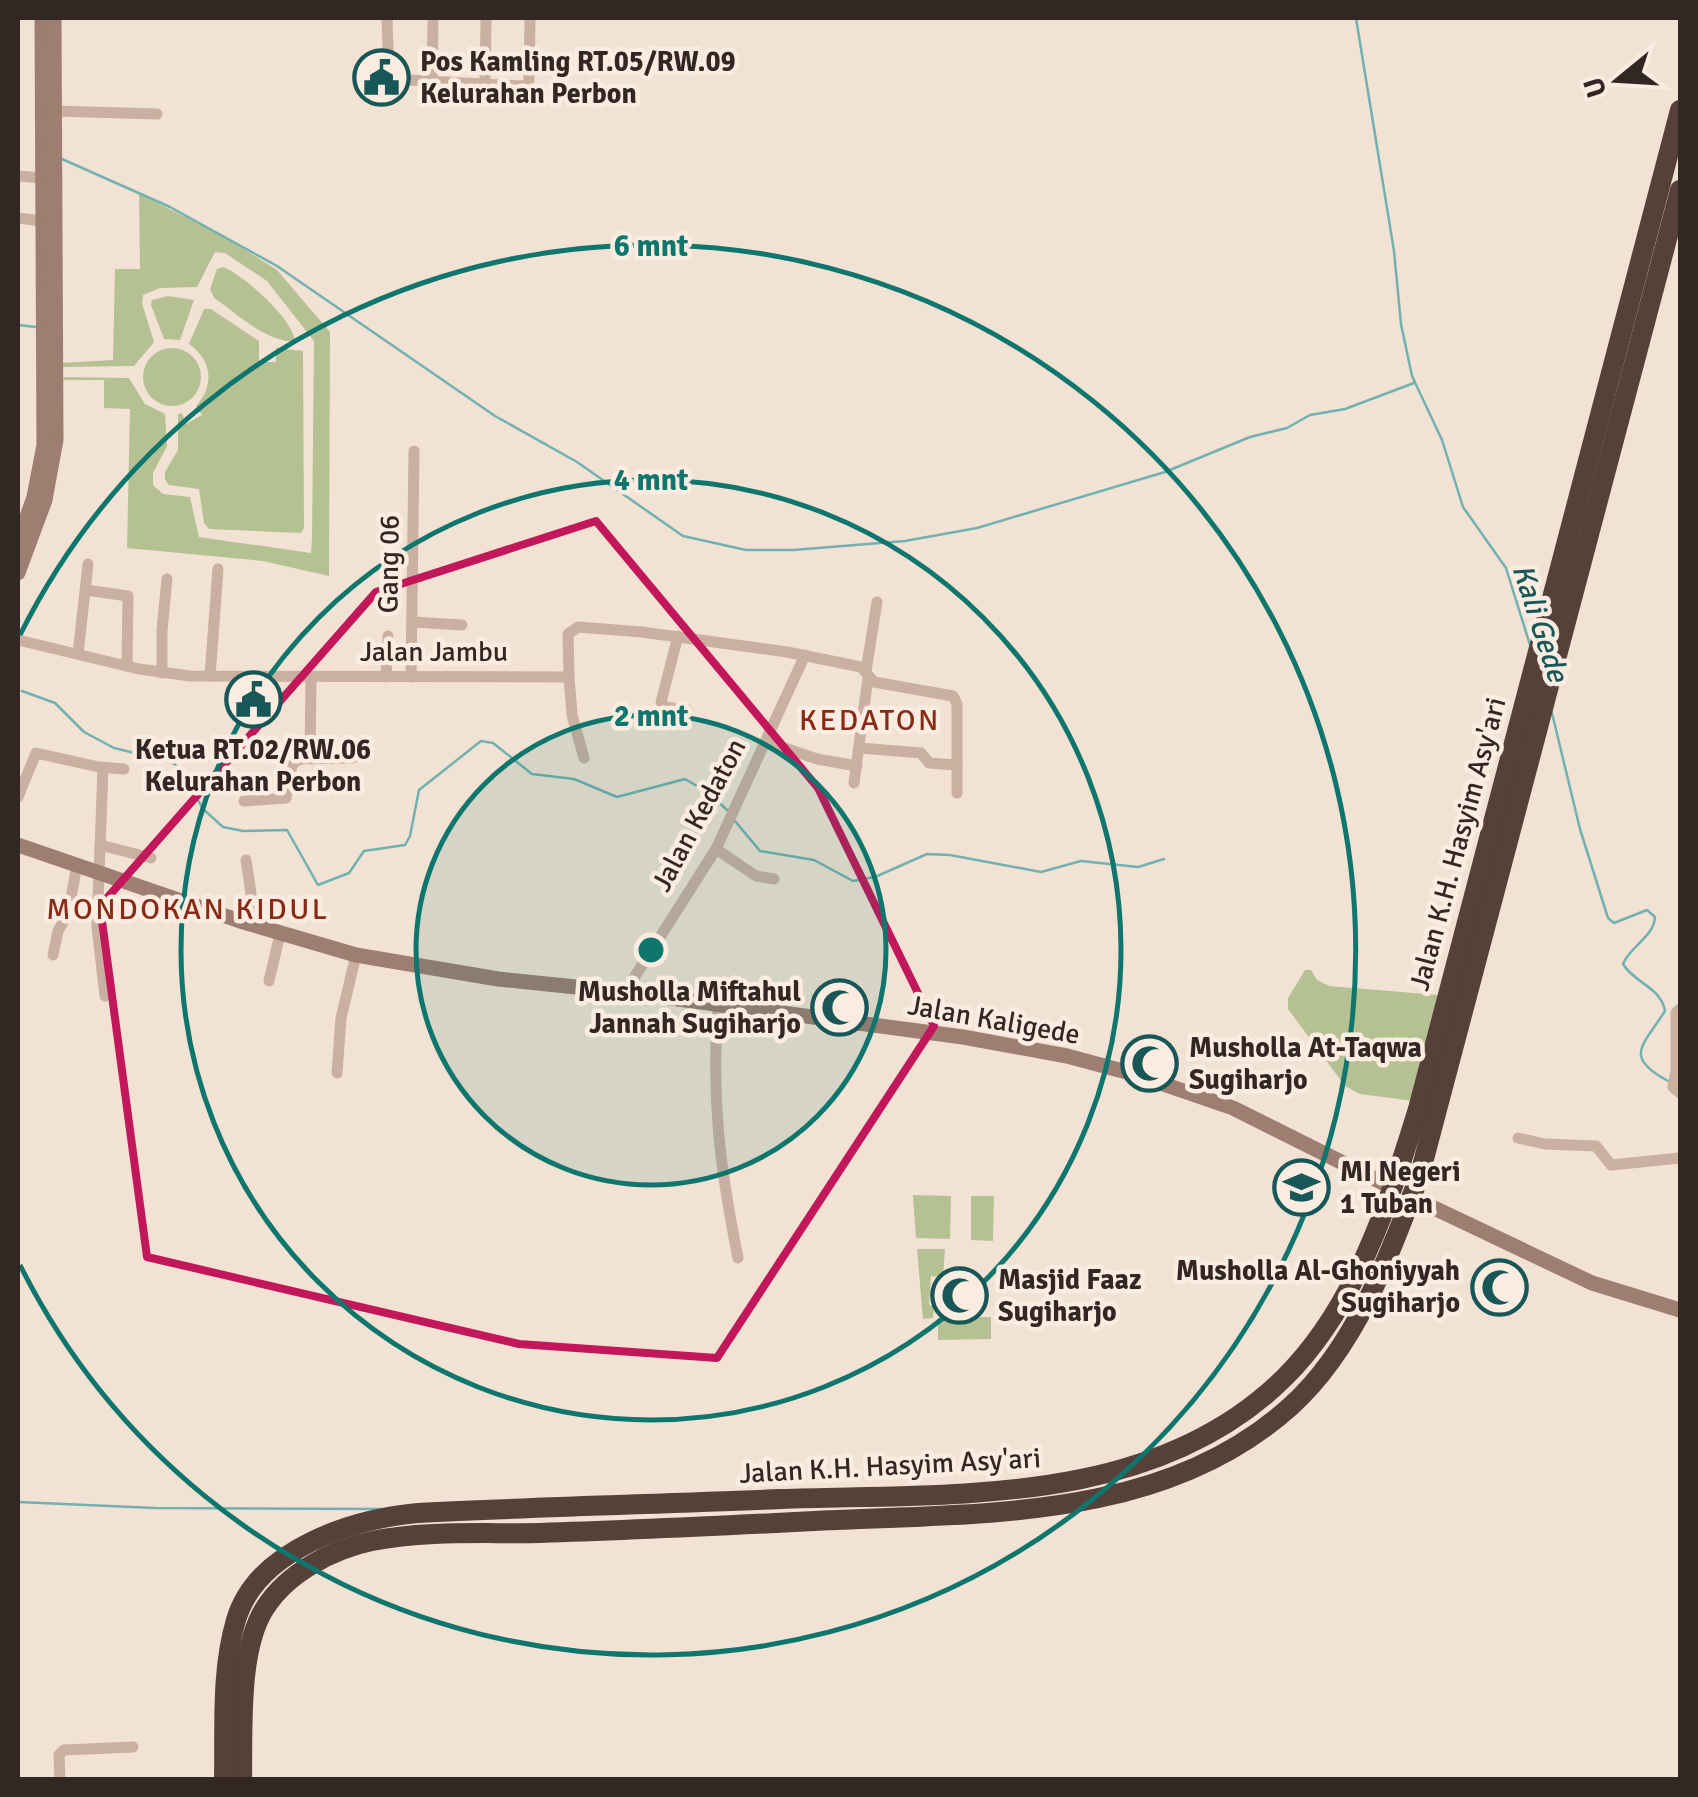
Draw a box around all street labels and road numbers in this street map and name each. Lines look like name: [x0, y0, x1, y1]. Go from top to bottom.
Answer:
street label: Gang 06: [371, 514, 407, 614]
street label: Jalan Jambu: [360, 635, 508, 669]
street label: Jalan K.H. Hasyim Asy'ari: [1403, 694, 1513, 994]
street label: Jalan Kedaton: [644, 733, 754, 897]
street label: Jalan Kaligede: [905, 988, 1083, 1052]
street label: Jalan K.H. Hasyim Asy'ari: [738, 1441, 1042, 1491]

